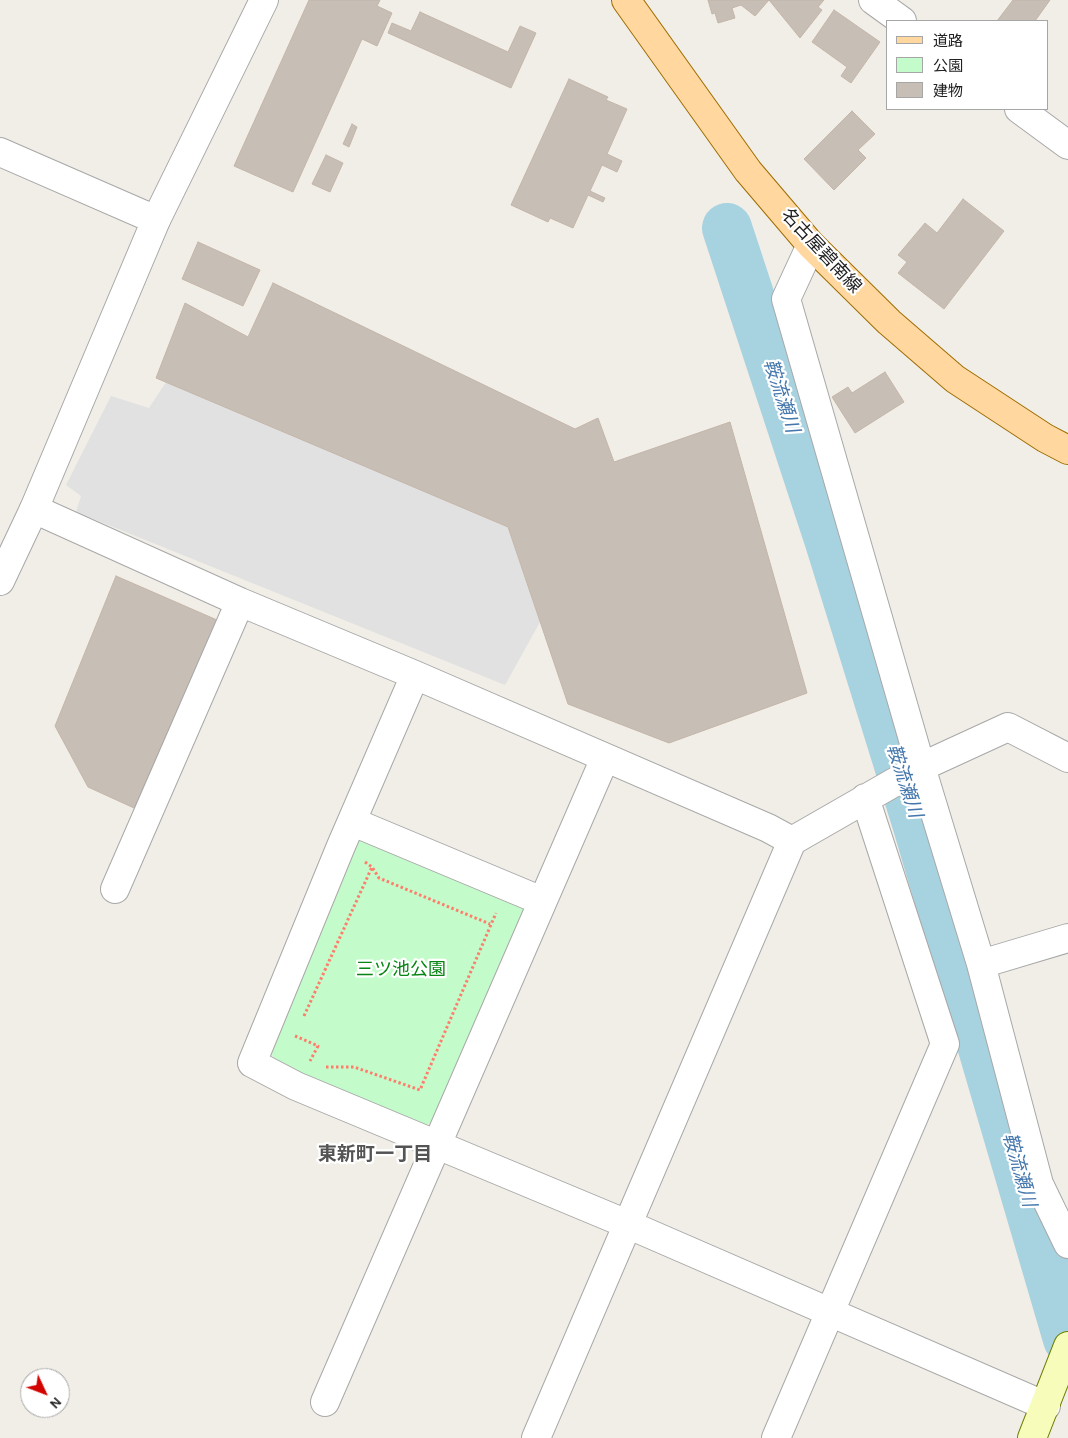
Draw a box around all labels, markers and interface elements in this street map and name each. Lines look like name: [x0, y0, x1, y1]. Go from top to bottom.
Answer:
legend: [886, 20, 1048, 110]
text: 道路: [933, 32, 963, 50]
text: 公園: [933, 57, 963, 75]
text: 建物: [933, 82, 963, 100]
street label: 名古屋碧南線: [776, 204, 866, 298]
water label: 鞍流瀬川: [758, 356, 804, 436]
water label: 鞍流瀬川: [881, 741, 927, 821]
park label: 三ツ池公園: [356, 959, 446, 981]
water label: 鞍流瀬川: [998, 1130, 1040, 1210]
district label: 東新町一丁目: [318, 1144, 432, 1166]
north arrow: [20, 1368, 70, 1418]
text: N: [46, 1393, 65, 1412]

